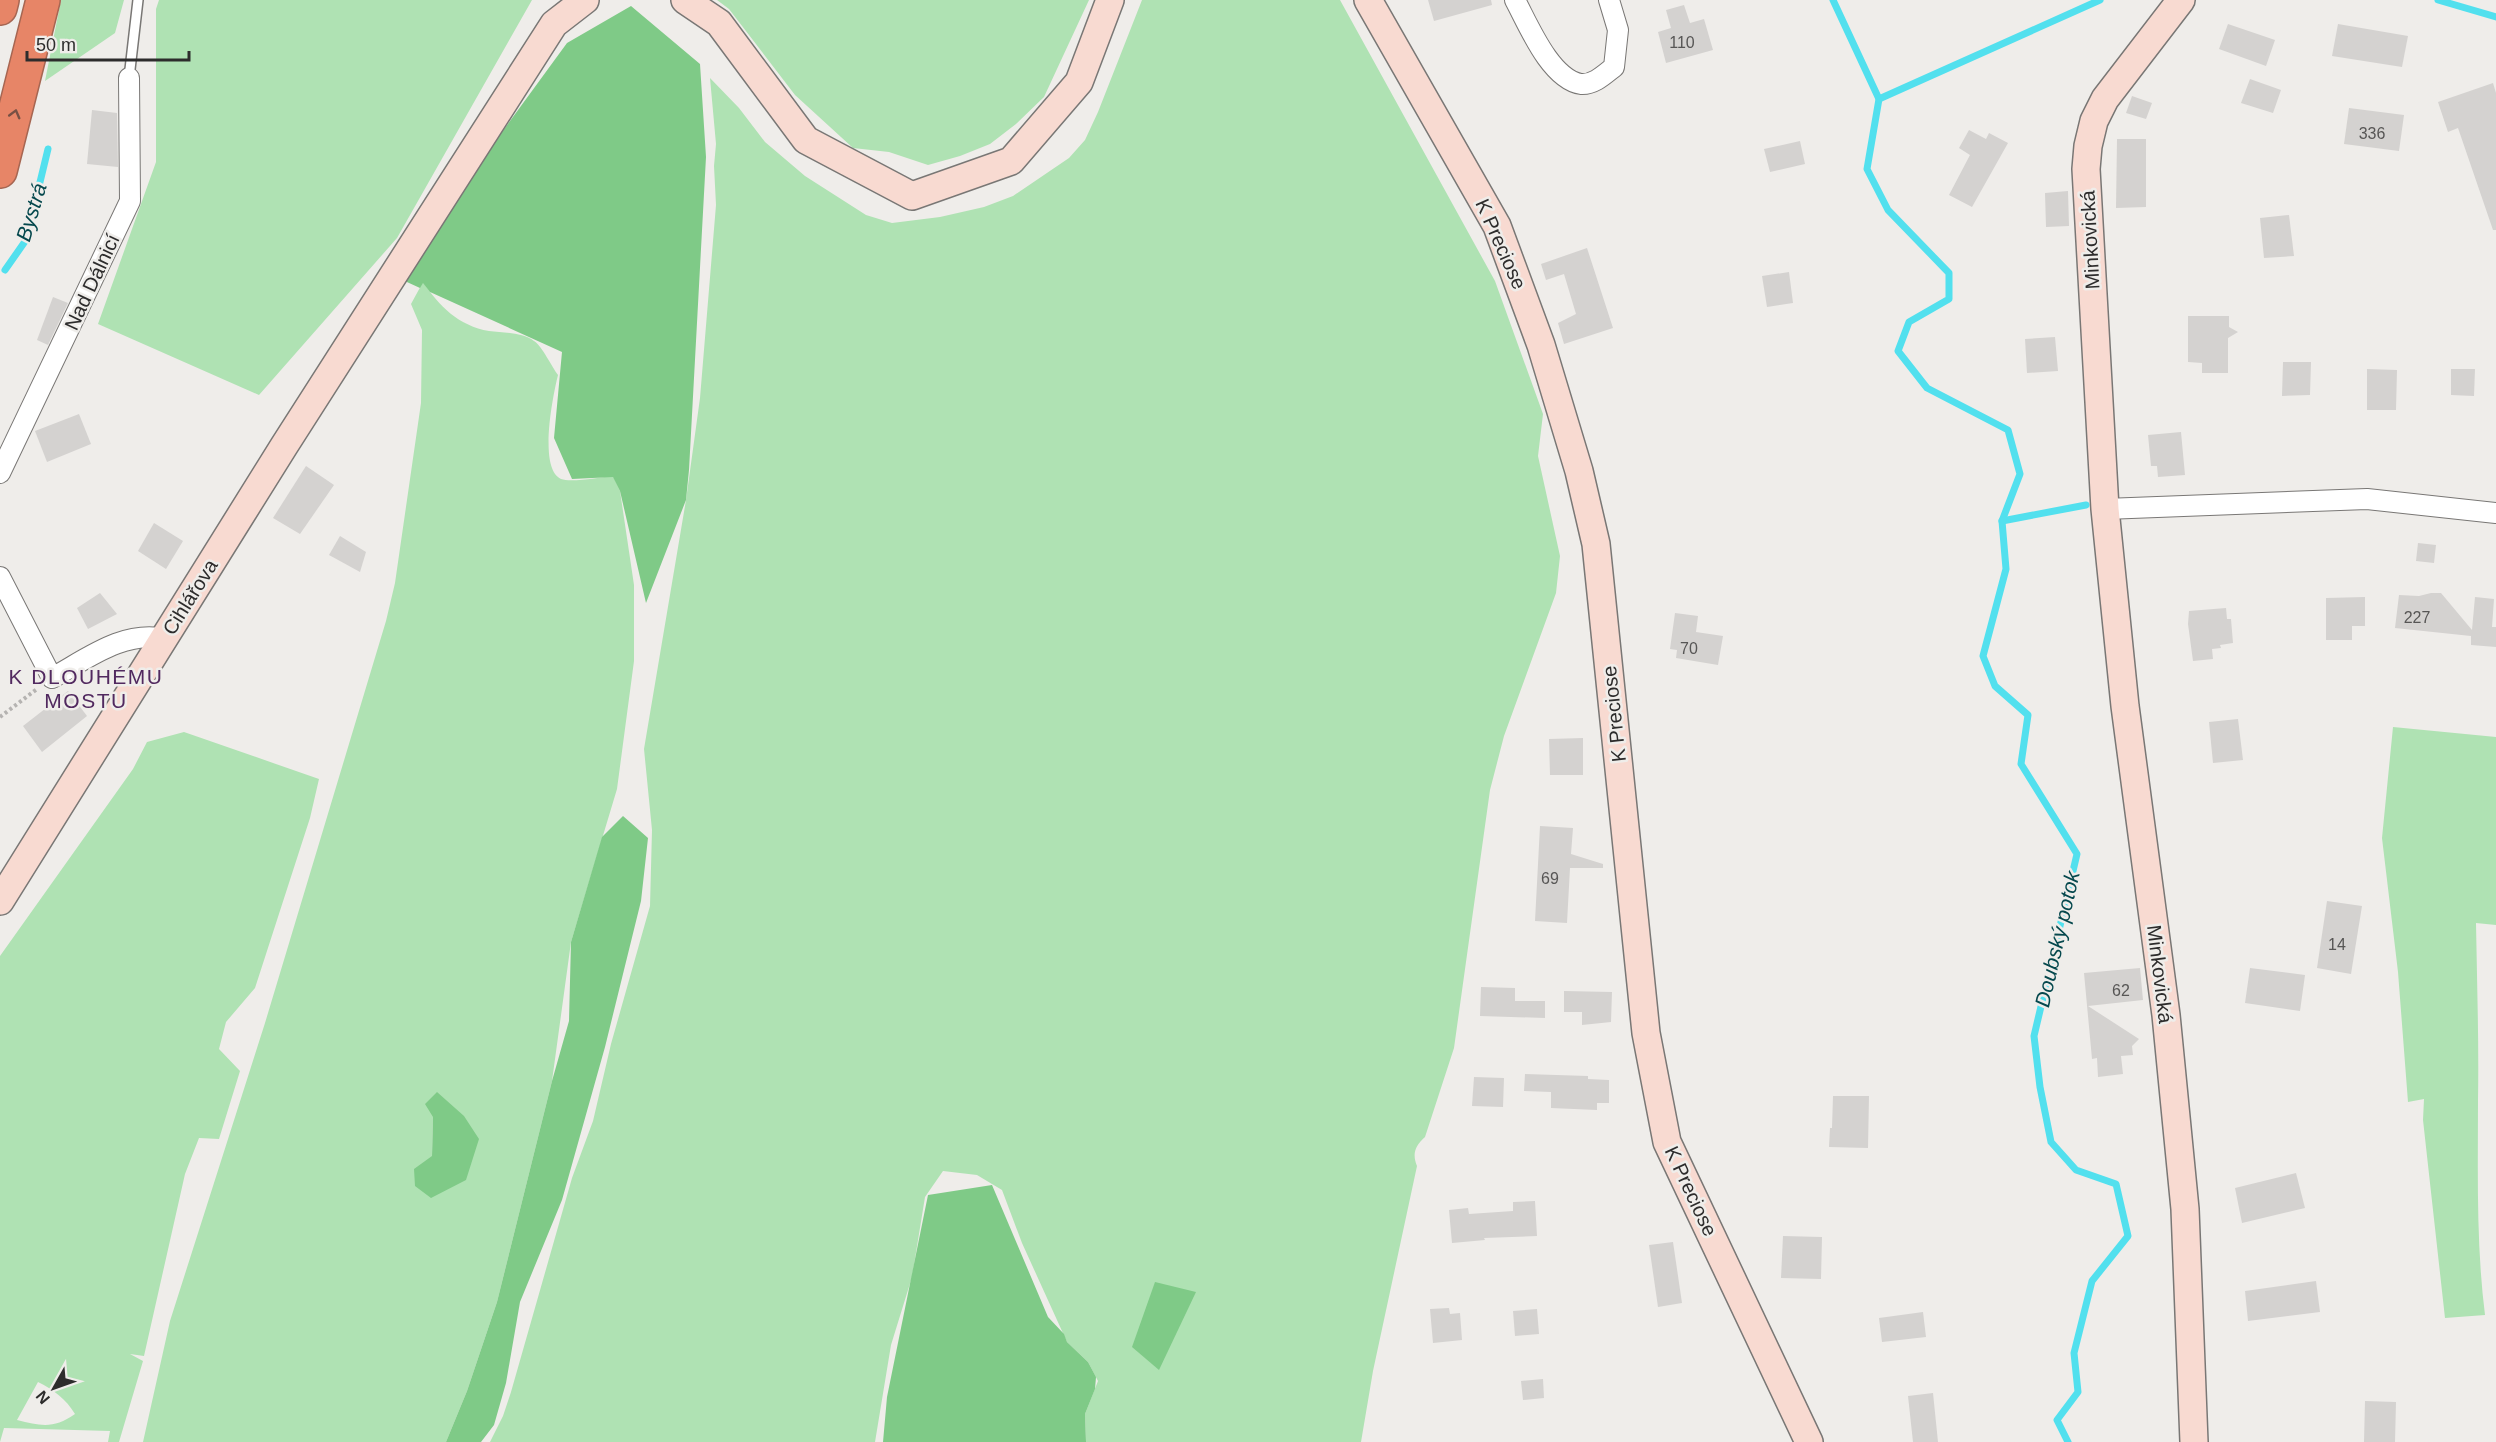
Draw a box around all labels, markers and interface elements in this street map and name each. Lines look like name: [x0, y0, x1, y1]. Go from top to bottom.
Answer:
scale bar: [27, 24, 189, 62]
house number: 110: [1669, 34, 1695, 51]
text: 50 m: [36, 35, 76, 55]
one-way arrow: [8, 109, 21, 119]
house number: 336: [2359, 125, 2385, 142]
water label: Bystrá: [11, 180, 51, 244]
street label: Minkovická: [2076, 189, 2104, 290]
street label: K Preciose: [1471, 195, 1531, 293]
street label: Nad Dálnicí: [60, 230, 124, 334]
street label: Cihlářova: [158, 555, 222, 639]
house number: 227: [2404, 609, 2430, 626]
house number: 70: [1680, 640, 1698, 657]
district label: K DLOUHÉMU MOSTU: [8, 665, 164, 712]
street label: K Preciose: [1598, 665, 1630, 763]
water label: Doubský potok: [2030, 867, 2084, 1009]
house number: 69: [1541, 870, 1559, 887]
street label: Minkovická: [2143, 924, 2177, 1025]
house number: 14: [2328, 936, 2346, 953]
house number: 62: [2112, 982, 2130, 999]
street label: K Preciose: [1661, 1143, 1721, 1239]
north arrow: [24, 1358, 84, 1418]
text: N: [33, 1387, 53, 1407]

